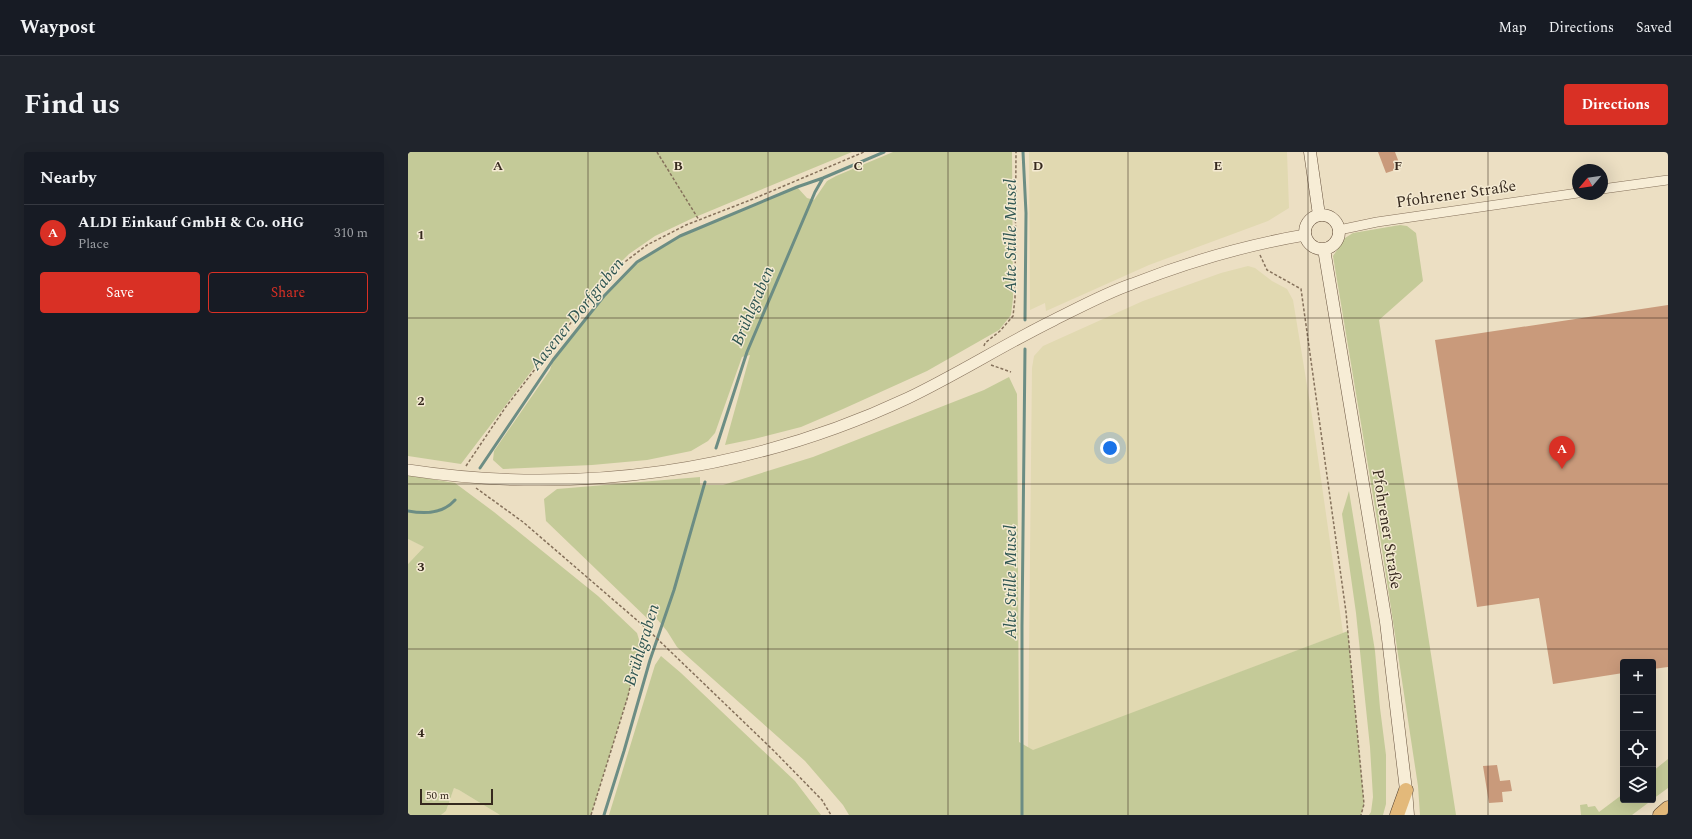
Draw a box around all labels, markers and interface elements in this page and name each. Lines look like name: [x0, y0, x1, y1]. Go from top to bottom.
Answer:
text: Waypost: [20, 13, 96, 42]
text: Map: [1499, 17, 1527, 38]
text: Directions: [1549, 17, 1614, 38]
text: Saved: [1636, 17, 1672, 38]
text: Find us: [24, 83, 120, 126]
button: Directions: [1564, 84, 1668, 125]
text: A: [493, 156, 503, 176]
text: B: [673, 156, 683, 176]
text: C: [853, 156, 863, 176]
text: D: [1033, 156, 1043, 176]
text: E: [1214, 156, 1223, 176]
text: F: [1394, 156, 1402, 176]
north arrow: [1572, 164, 1608, 200]
text: Nearby: [40, 165, 96, 191]
street label: Pfohrener Straße: [1394, 174, 1518, 214]
water label: Alte Stille Musel: [998, 178, 1024, 294]
text: ALDI Einkauf GmbH & Co. oHG: [78, 211, 304, 234]
text: A: [48, 223, 58, 243]
text: 310 m: [334, 223, 368, 243]
text: 1: [417, 225, 425, 245]
text: Place: [78, 234, 109, 254]
water label: Aasener Dorfgraben: [523, 252, 631, 377]
water label: Brühlgraben: [724, 262, 782, 350]
button: Save: [40, 272, 200, 313]
button: Share: [208, 272, 368, 313]
text: 2: [417, 391, 425, 411]
pin: A: [1549, 436, 1575, 469]
your location: [1100, 438, 1120, 458]
street label: Pfohrener Straße: [1366, 467, 1408, 591]
water label: Alte Stille Musel: [998, 524, 1024, 640]
text: 3: [417, 557, 425, 577]
water label: Brühlgraben: [617, 601, 667, 689]
map controls: [1620, 659, 1656, 803]
button: +: [1620, 659, 1656, 695]
button: −: [1620, 695, 1656, 731]
text: 4: [417, 723, 425, 743]
button: locate: [1620, 731, 1656, 767]
button: layers: [1620, 767, 1656, 803]
scale bar: [420, 787, 493, 806]
text: 50 m: [426, 787, 449, 804]

